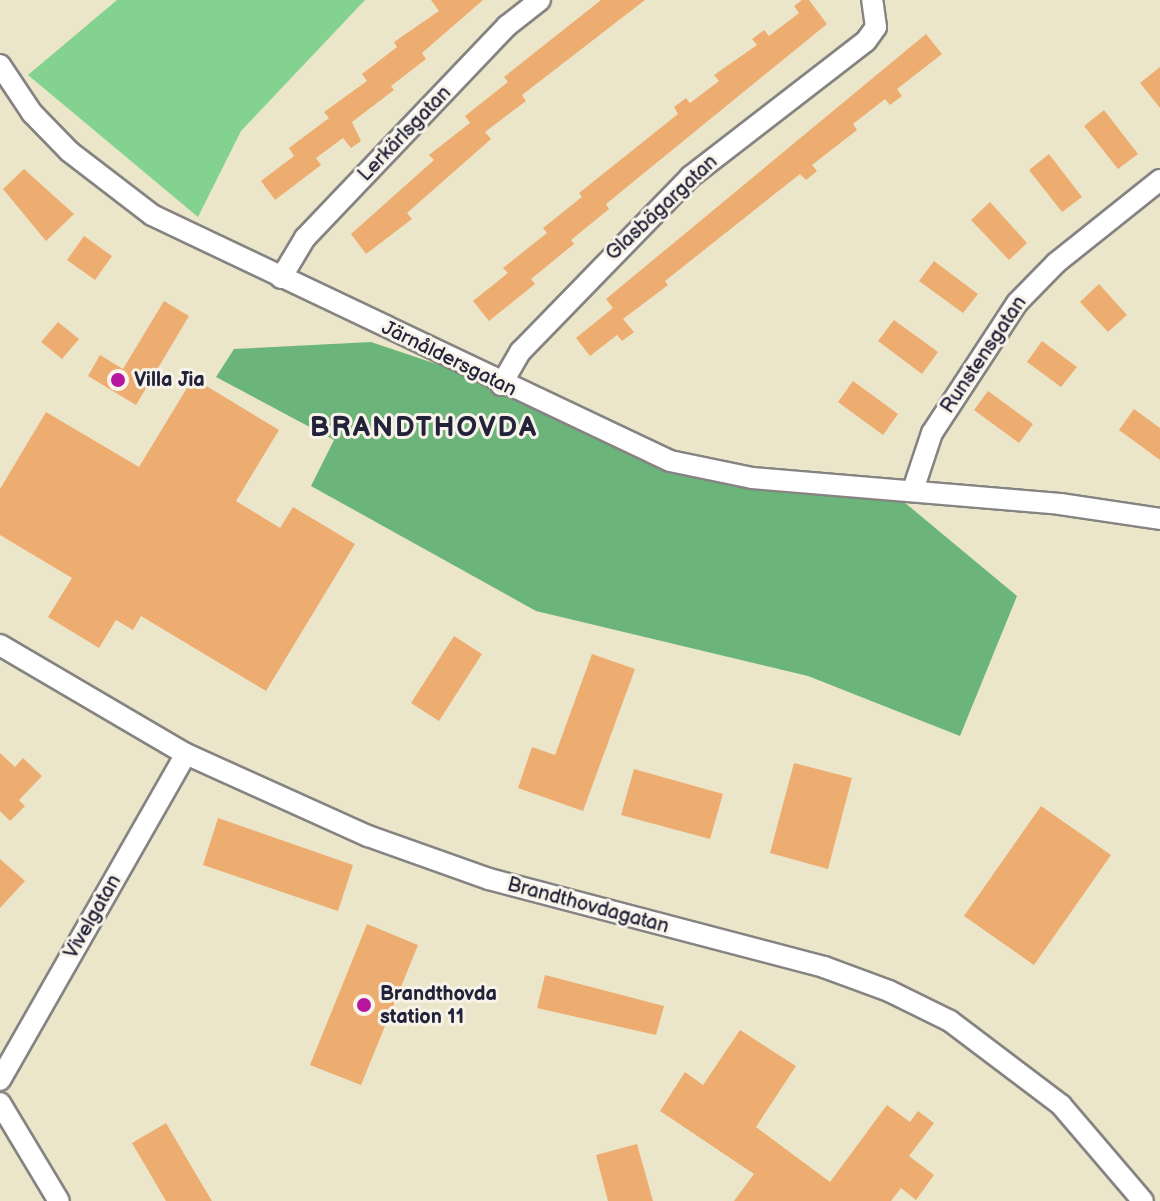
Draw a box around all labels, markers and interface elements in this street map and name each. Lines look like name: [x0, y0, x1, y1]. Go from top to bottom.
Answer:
street label: Lerkärlsgatan: [354, 81, 456, 187]
street label: Glasbägargatan: [601, 150, 723, 266]
street label: Runstensgatan: [936, 292, 1032, 418]
street label: Järnåldersgatan: [378, 316, 520, 402]
place label: Villa Jia: [134, 368, 205, 392]
marker: Villa Jia: [109, 371, 127, 389]
district label: BRANDTHOVDA: [310, 411, 538, 445]
street label: Vivelgatan: [59, 871, 127, 963]
street label: Brandthovdagatan: [505, 873, 671, 939]
place label: Brandthovda station 11: [380, 982, 497, 1029]
marker: Brandthovda station 11: [355, 996, 373, 1014]

